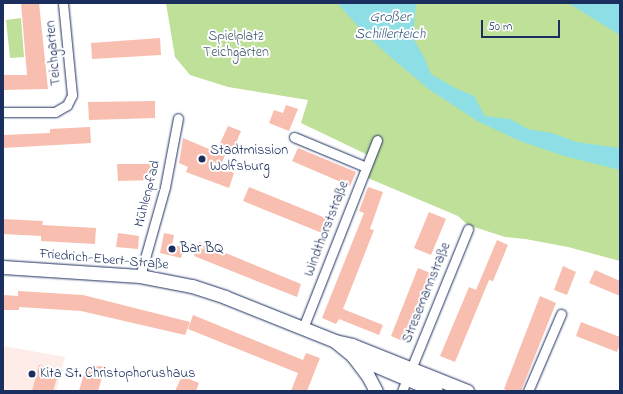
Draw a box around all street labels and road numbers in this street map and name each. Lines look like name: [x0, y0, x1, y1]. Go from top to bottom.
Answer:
street label: Teichgarten: [43, 20, 65, 86]
street label: Mühlenpfad: [132, 159, 164, 229]
street label: Windthorststraße: [301, 179, 353, 279]
street label: Stresemannstraße: [399, 240, 455, 346]
street label: Friedrich-Ebert-Straße: [39, 246, 169, 274]

